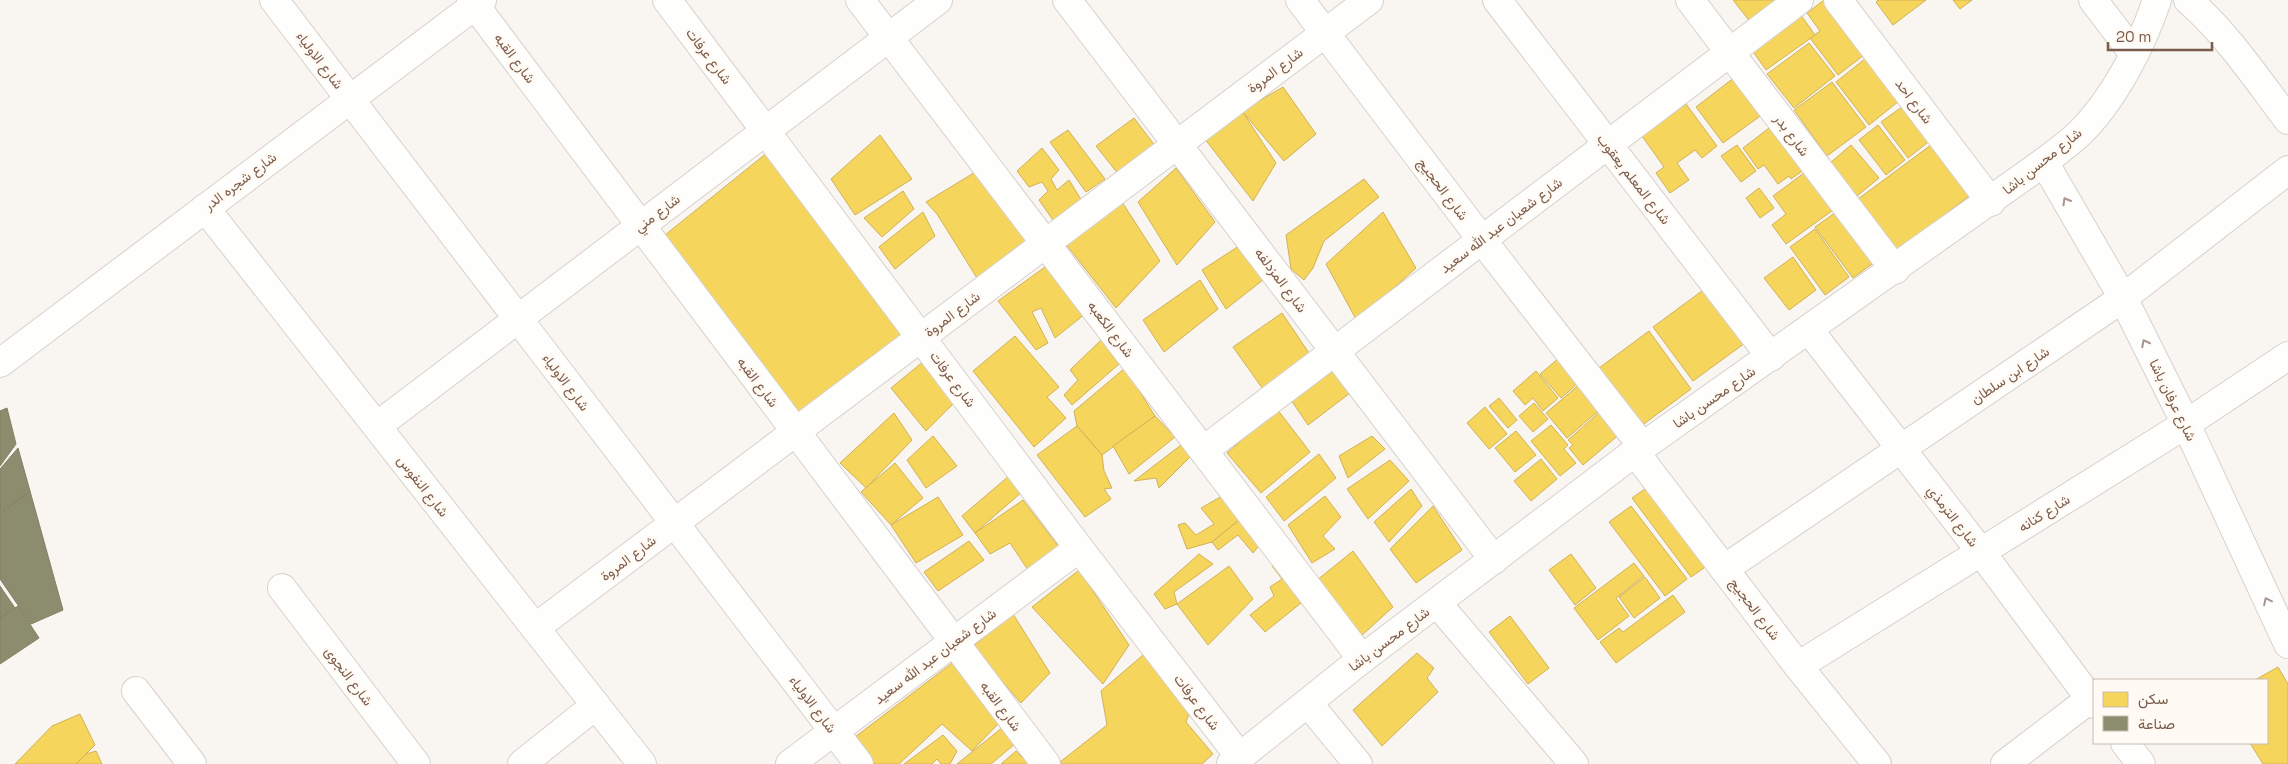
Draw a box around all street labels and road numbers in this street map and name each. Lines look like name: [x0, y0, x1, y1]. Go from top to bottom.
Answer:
street label: شارع عرفات: [680, 24, 736, 89]
street label: شارع الاولياء: [291, 28, 348, 94]
street label: شارع القبه: [489, 29, 540, 88]
street label: شارع المروة: [1244, 43, 1308, 98]
street label: شارع احد: [1890, 75, 1937, 128]
street label: شارع بدر: [1768, 110, 1814, 161]
street label: شارع محسن باشا: [1999, 124, 2087, 200]
street label: شارع المعلم يعقوب: [1592, 130, 1675, 229]
street label: شارع شجره الدر: [199, 148, 281, 216]
street label: شارع الحجيج: [1412, 154, 1472, 225]
street label: شارع شعبان عبد الله سعيد: [1436, 173, 1567, 278]
street label: شارع مني: [630, 190, 685, 239]
street label: شارع المزدلفه: [1249, 244, 1311, 317]
street label: شارع المروة: [921, 287, 985, 342]
street label: شارع الكعبه: [1082, 297, 1138, 362]
street label: شارع ابن سلطان: [1967, 342, 2054, 410]
street label: شارع عرفات: [924, 347, 980, 412]
street label: شارع الاولياء: [537, 350, 594, 416]
street label: شارع القبه: [732, 353, 783, 412]
street label: شارع عرفان باشا: [2144, 356, 2201, 445]
street label: شارع محسن باشا: [1669, 362, 1760, 434]
street label: شارع النفوس: [392, 451, 453, 522]
street label: شارع الترمذي: [1921, 482, 1983, 552]
street label: شارع كنانه: [2015, 490, 2074, 538]
street label: شارع المروة: [597, 531, 661, 586]
street label: شارع الحجيج: [1724, 574, 1784, 645]
street label: شارع محسن باشا: [1345, 603, 1434, 677]
street label: شارع شعبان عبد الله سعيد: [870, 604, 1001, 709]
street label: شارع النجوى: [319, 643, 377, 710]
street label: شارع عرفات: [1168, 670, 1224, 735]
street label: شارع الاولياء: [784, 672, 841, 738]
street label: شارع القبه: [975, 677, 1026, 736]

